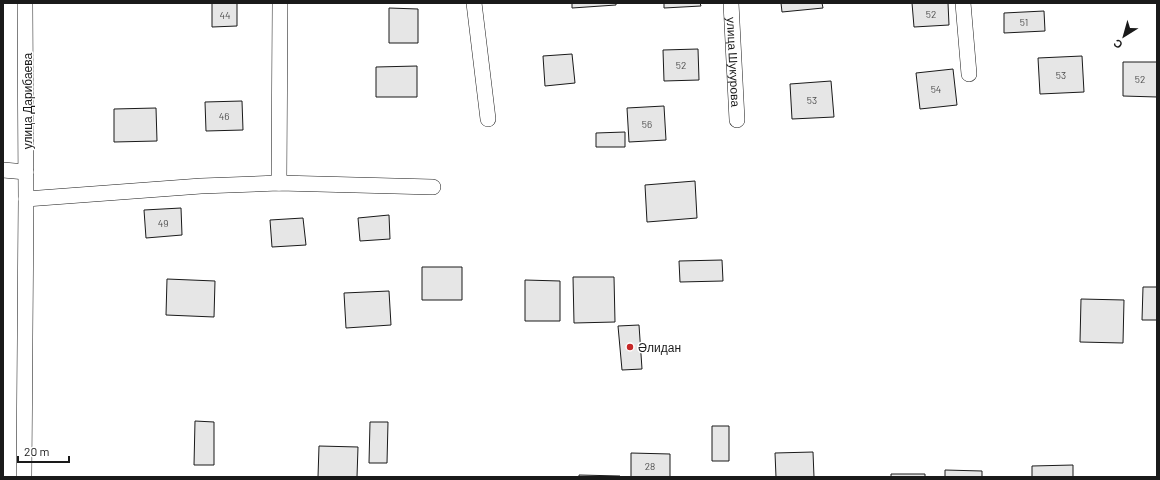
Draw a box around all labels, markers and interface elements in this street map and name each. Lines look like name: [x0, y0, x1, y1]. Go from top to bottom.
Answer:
house number: 52: [926, 8, 936, 20]
house number: 44: [219, 9, 231, 21]
house number: 51: [1020, 16, 1028, 28]
north arrow: [1104, 16, 1144, 56]
street label: улица Шукурова: [724, 17, 743, 108]
text: С: [1111, 37, 1125, 52]
street label: улица Дарибаева: [20, 52, 35, 149]
house number: 52: [676, 59, 686, 71]
house number: 53: [1056, 69, 1066, 81]
house number: 52: [1135, 73, 1145, 85]
house number: 54: [931, 83, 941, 95]
house number: 53: [807, 94, 817, 106]
house number: 46: [219, 110, 229, 122]
house number: 56: [642, 118, 652, 130]
house number: 49: [158, 217, 168, 229]
place label: Әлидан: [638, 340, 681, 355]
marker: Әлидан: [625, 342, 635, 352]
scale bar: [18, 438, 69, 464]
text: 20 m: [24, 444, 50, 458]
house number: 28: [645, 460, 655, 472]

